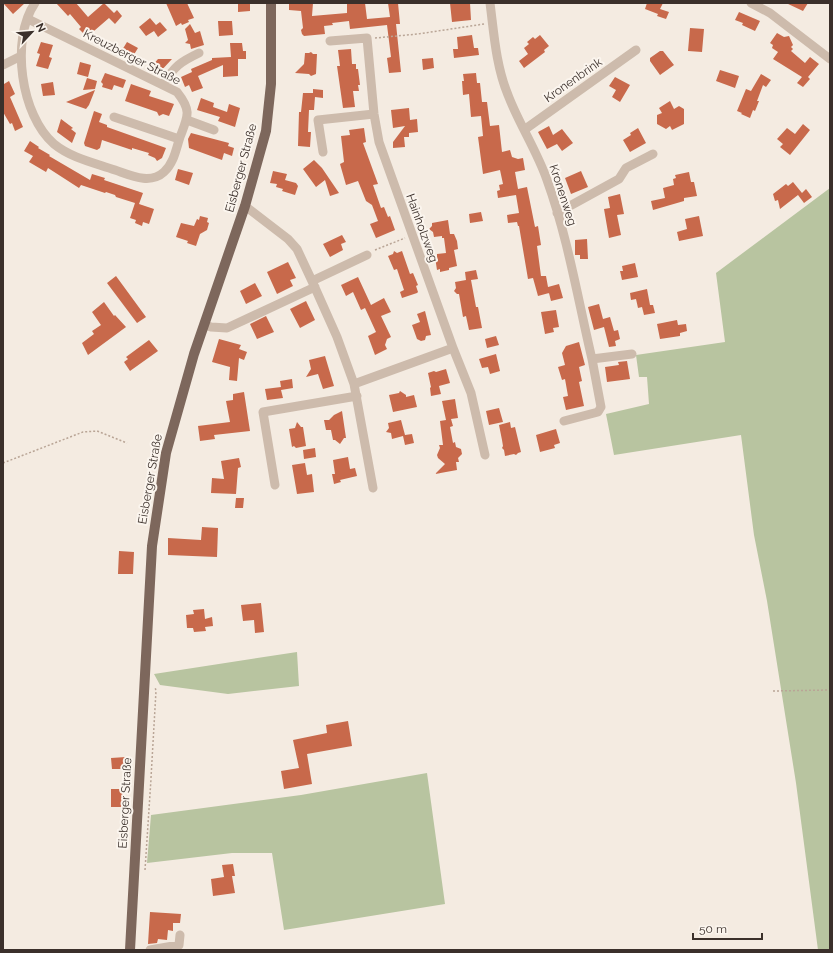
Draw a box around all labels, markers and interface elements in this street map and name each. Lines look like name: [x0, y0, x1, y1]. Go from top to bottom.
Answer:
north arrow: [12, 12, 52, 52]
text: N: [33, 21, 48, 34]
street label: Kreuzberger Straße: [81, 26, 183, 88]
street label: Kronenbrink: [541, 55, 605, 105]
street label: Eisberger Straße: [222, 122, 260, 214]
street label: Kronenweg: [546, 163, 580, 227]
street label: Hainholzweg: [403, 192, 441, 264]
street label: Eisberger Straße: [135, 433, 165, 525]
street label: Eisberger Straße: [116, 757, 134, 849]
scale bar: [693, 915, 762, 941]
text: 50 m: [699, 922, 727, 936]

